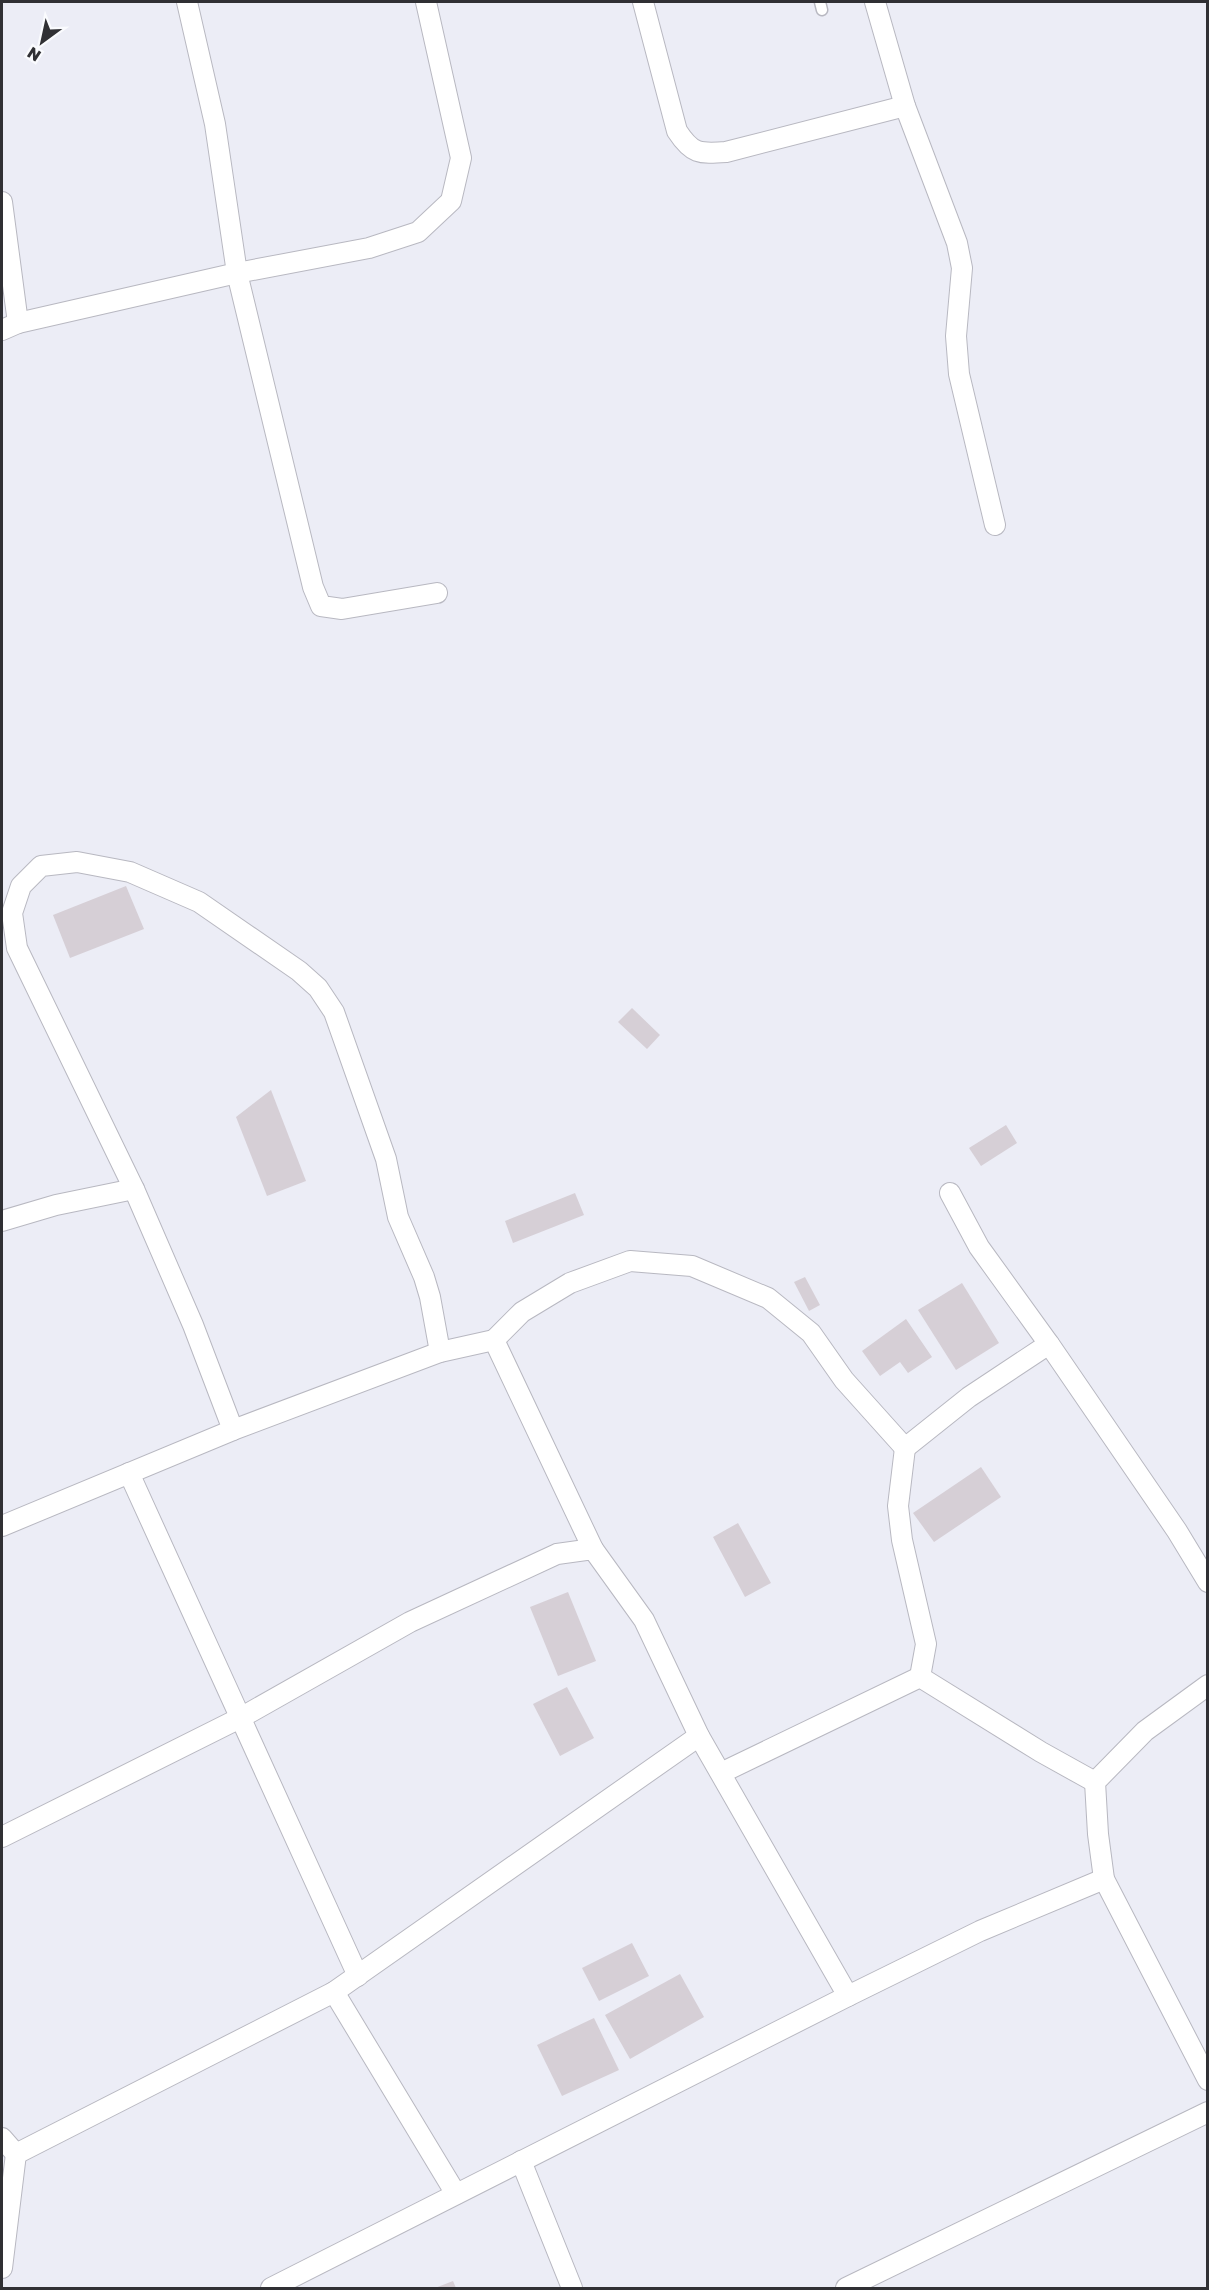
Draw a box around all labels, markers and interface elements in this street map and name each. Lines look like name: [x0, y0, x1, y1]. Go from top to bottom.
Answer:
north arrow: [12, 12, 72, 72]
text: N: [23, 43, 44, 66]

